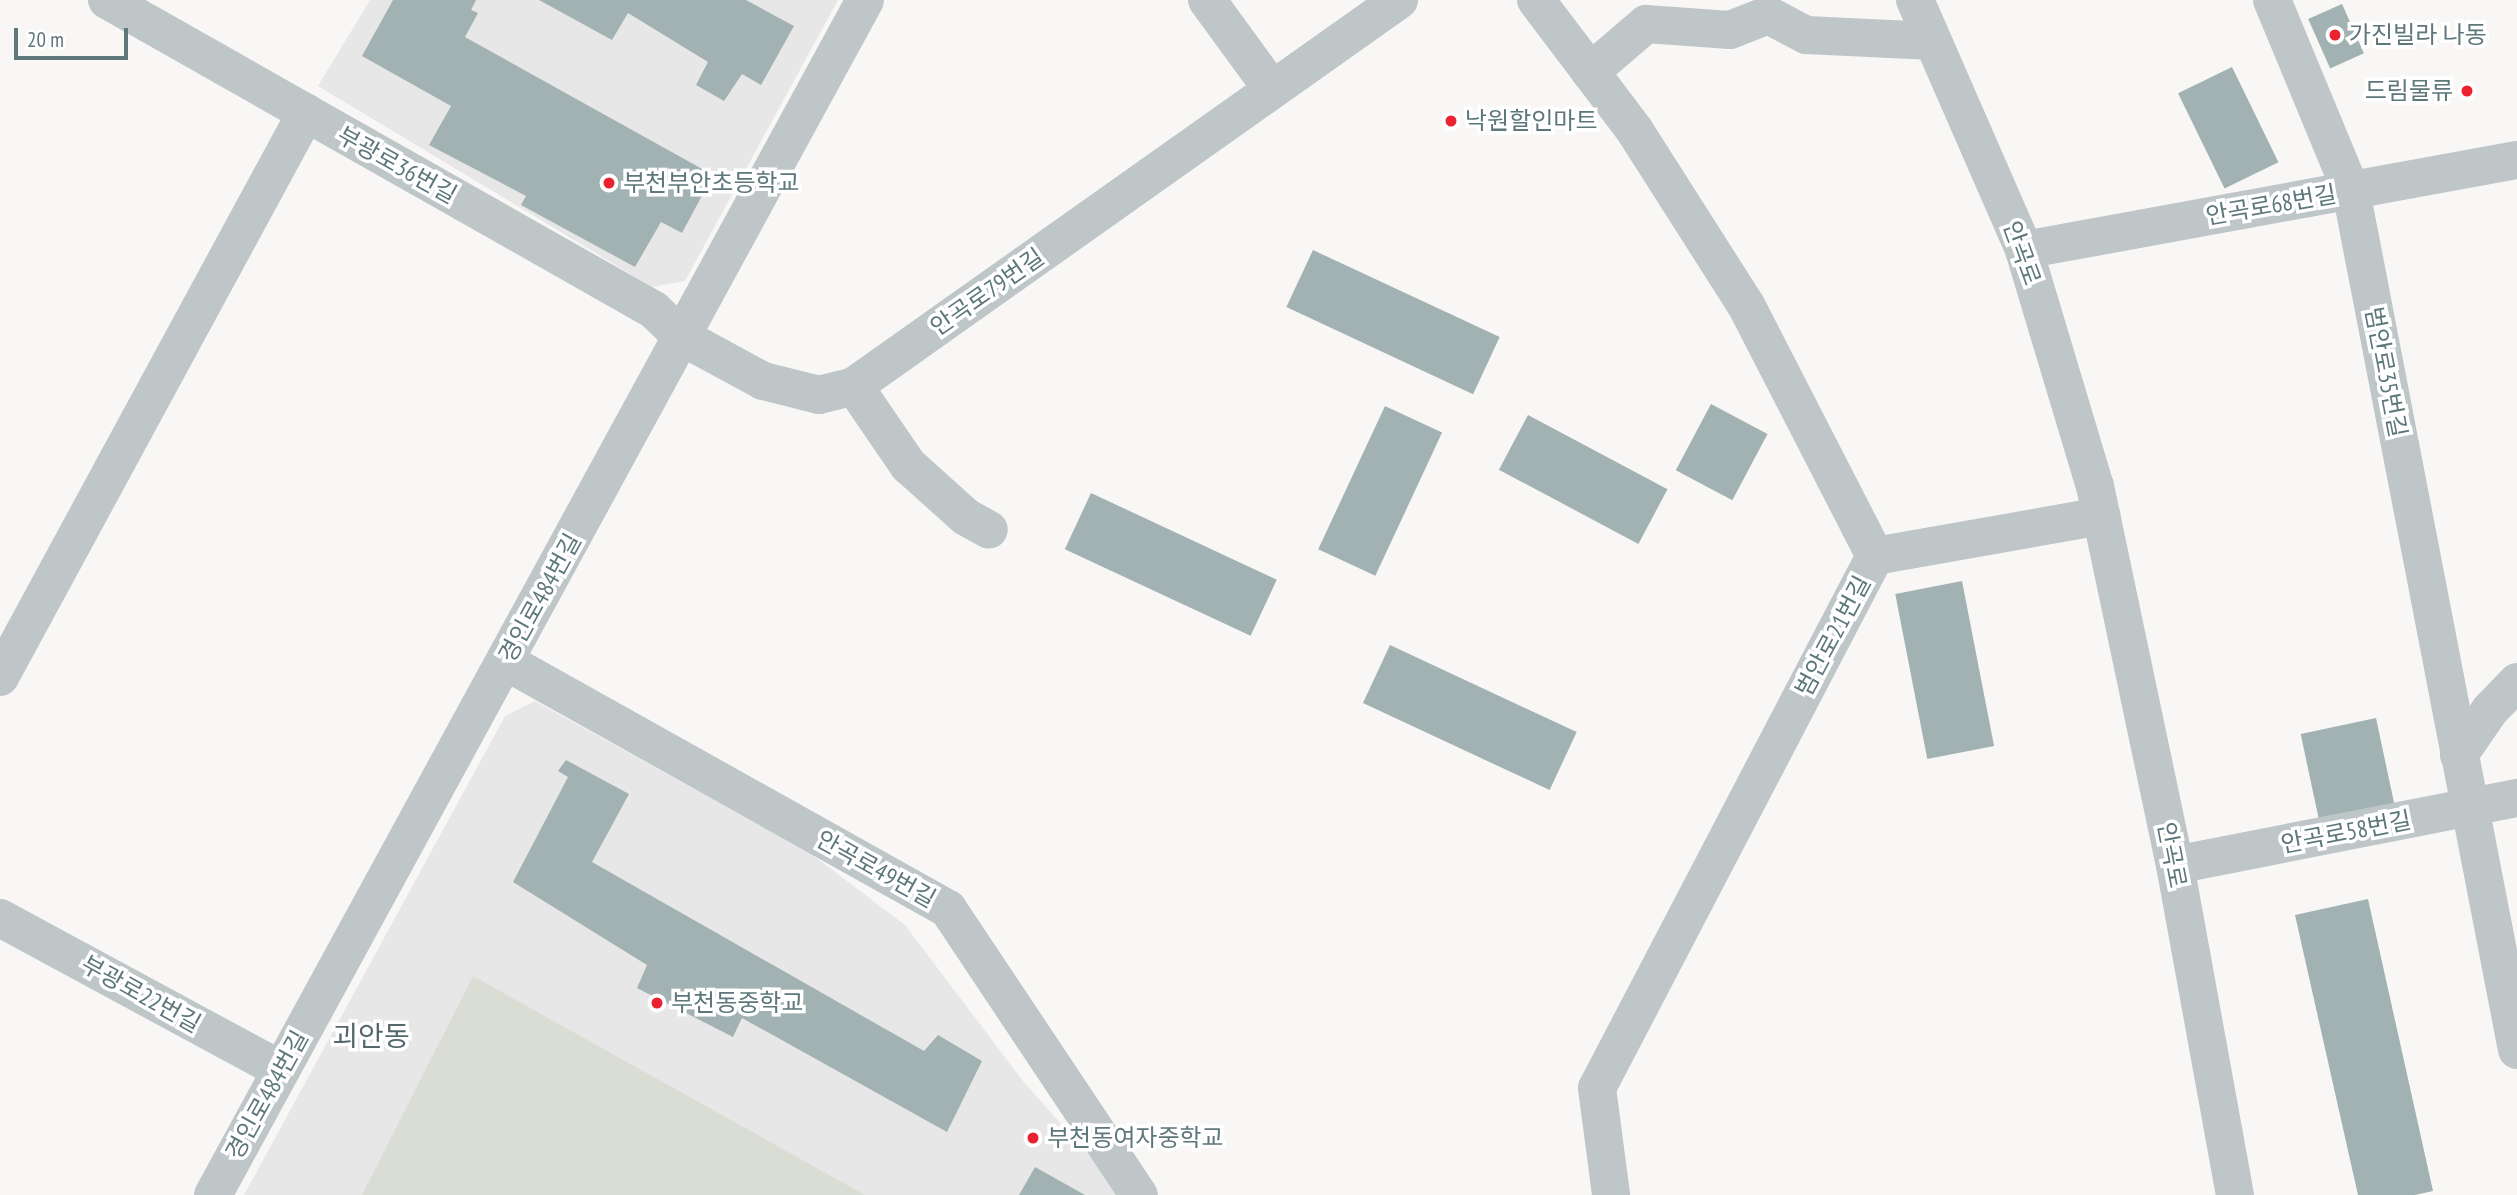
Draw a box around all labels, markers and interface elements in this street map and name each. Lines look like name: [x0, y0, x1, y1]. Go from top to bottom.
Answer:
scale bar: [18, 14, 131, 58]
place label: 가진빌라 나동: [2349, 21, 2487, 49]
text: 20 m: [27, 26, 64, 53]
marker: 가진빌라 나동: [2327, 27, 2343, 43]
place label: 드림물류: [2365, 77, 2453, 105]
marker: 드림물류: [2459, 83, 2475, 99]
place label: 낙원할인마트: [1465, 107, 1597, 135]
marker: 낙원할인마트: [1443, 113, 1459, 129]
street label: 부광로36번길: [332, 120, 462, 210]
place label: 부천부안초등학교: [623, 169, 800, 197]
marker: 부천부안초등학교: [601, 175, 617, 191]
street label: 안곡로68번길: [2204, 179, 2338, 231]
street label: 안곡로: [1997, 217, 2047, 289]
street label: 안곡로79번길: [925, 242, 1049, 342]
street label: 범안로35번길: [2359, 304, 2413, 440]
street label: 경인로484번길: [493, 529, 587, 667]
street label: 범안로21번길: [1789, 571, 1877, 701]
street label: 안곡로58번길: [2278, 805, 2414, 859]
street label: 안곡로: [2152, 820, 2192, 890]
street label: 안곡로49번길: [811, 824, 941, 914]
street label: 부광로22번길: [76, 949, 206, 1039]
place label: 부천동중학교: [671, 989, 803, 1017]
marker: 부천동중학교: [649, 995, 665, 1011]
district label: 괴안동: [332, 1019, 410, 1053]
street label: 경인로484번길: [220, 1026, 314, 1164]
place label: 부천동여자중학교: [1047, 1124, 1224, 1152]
marker: 부천동여자중학교: [1025, 1130, 1041, 1146]

